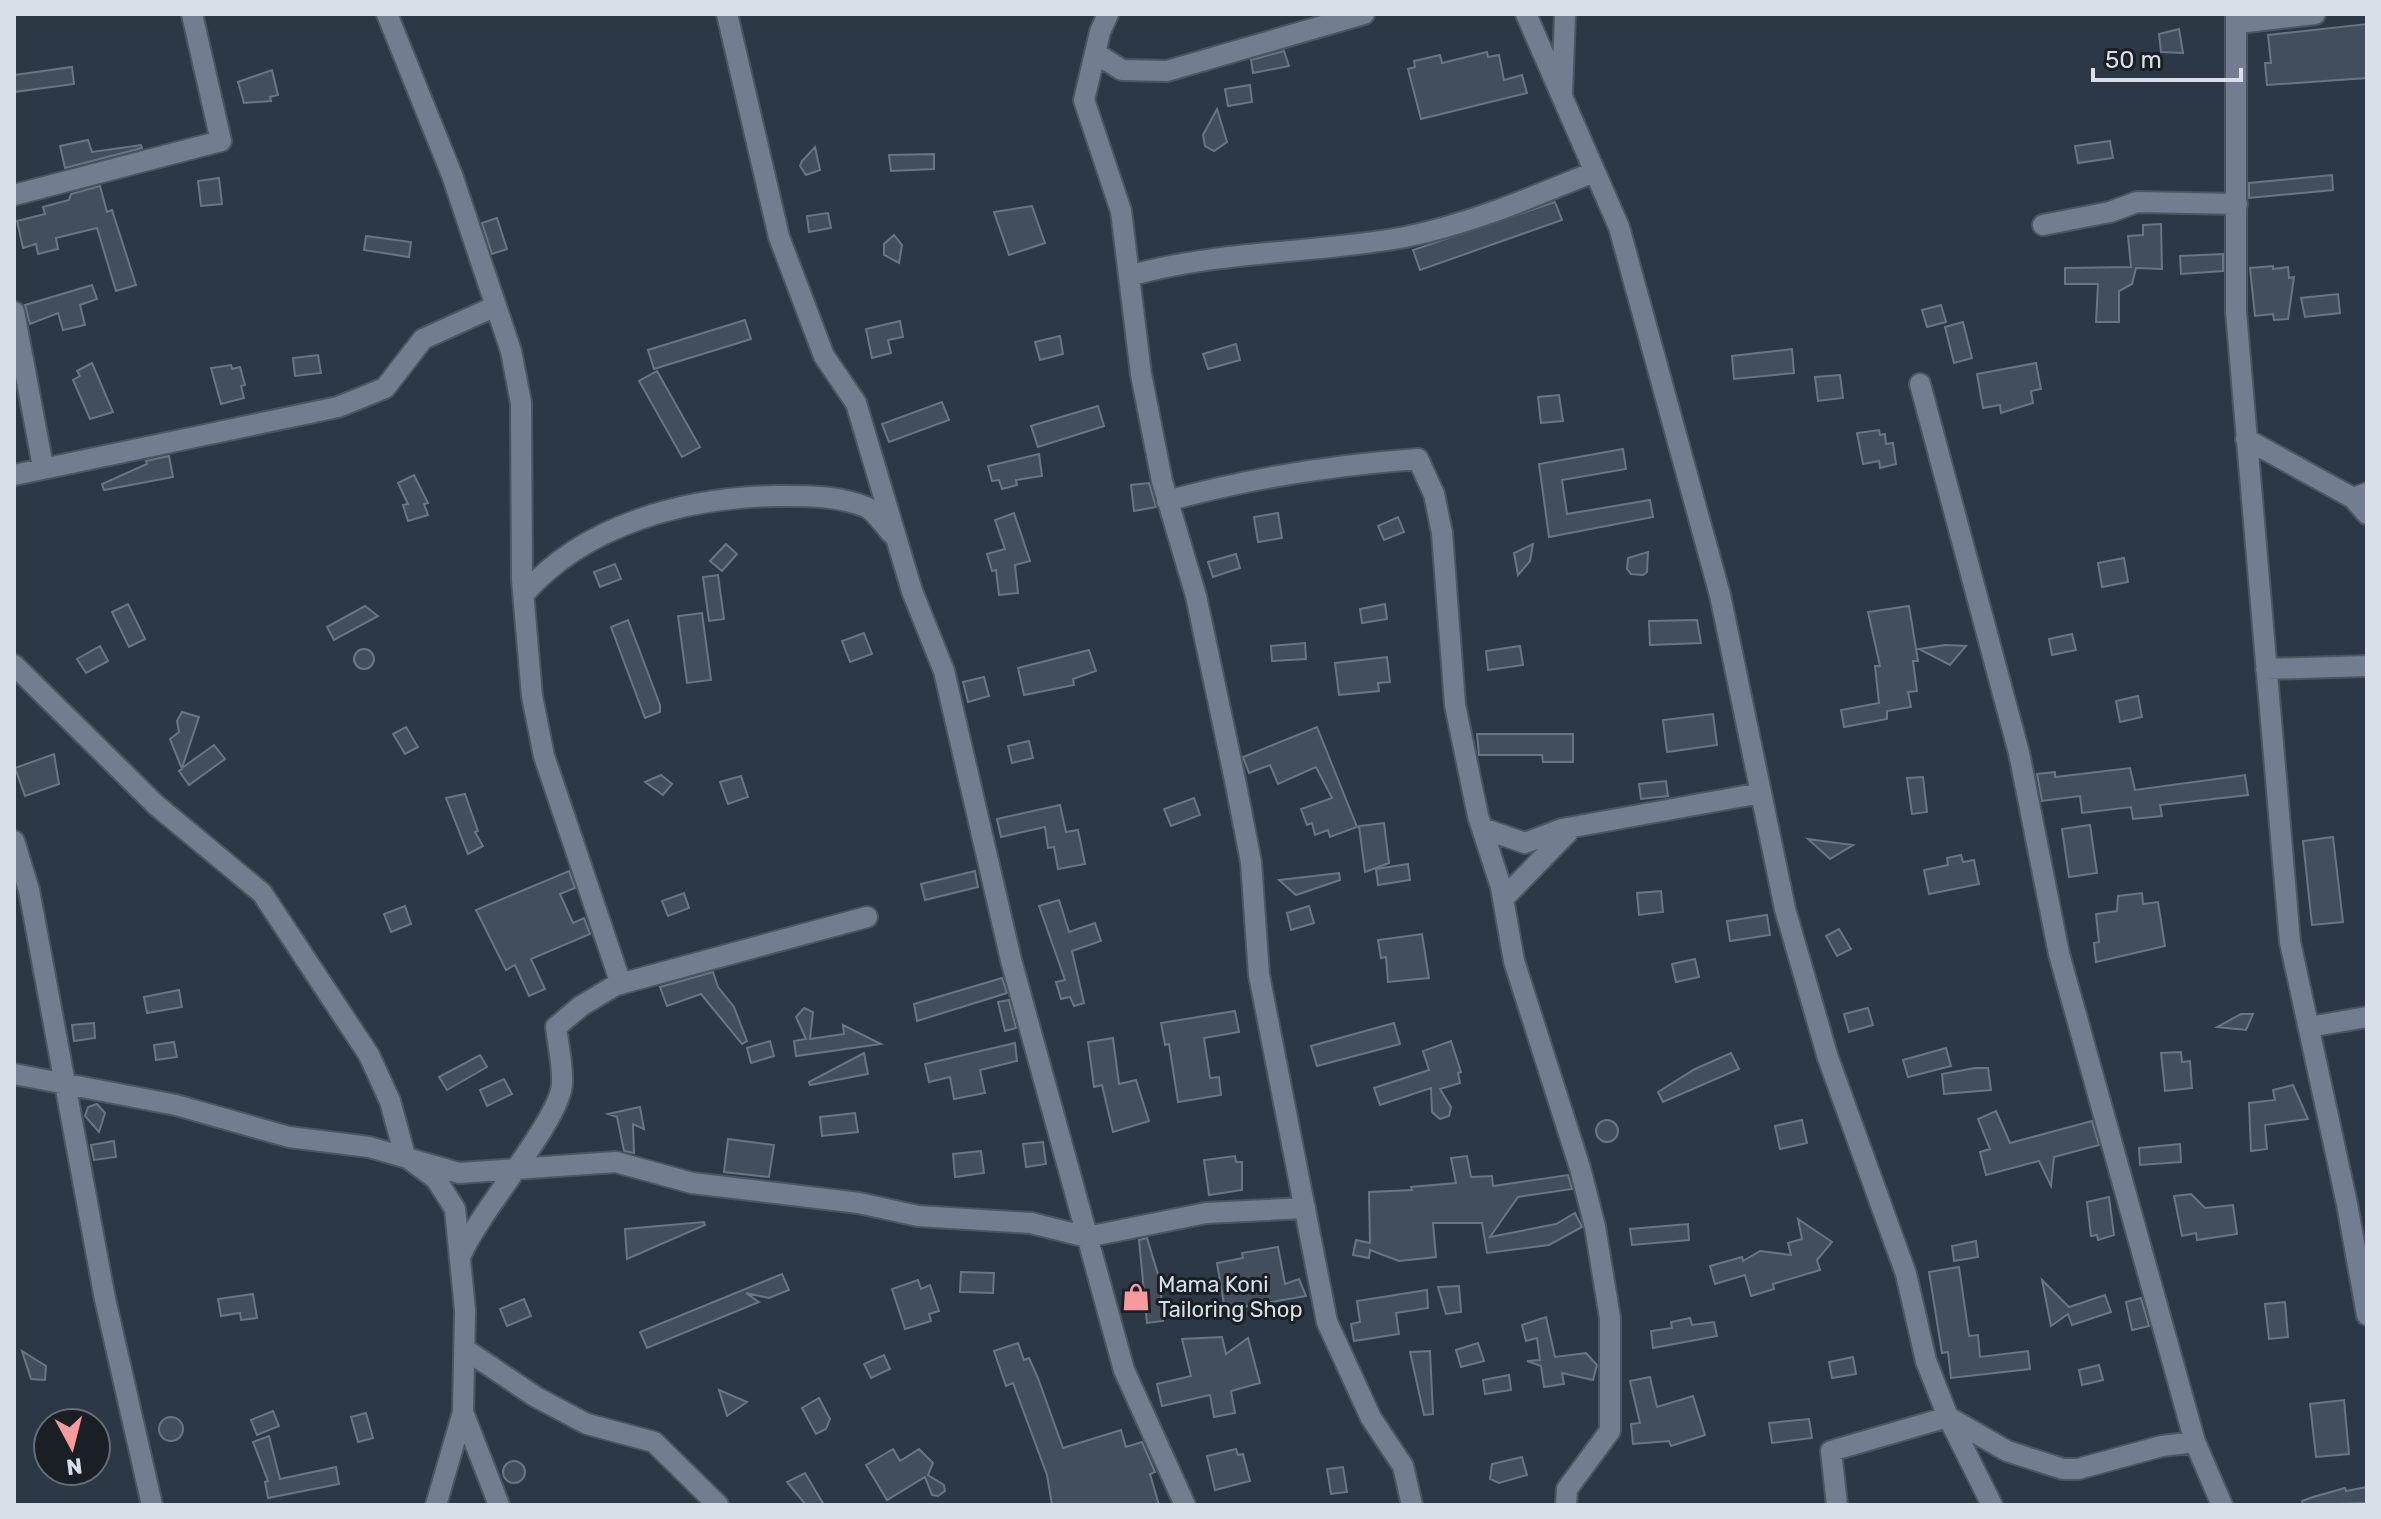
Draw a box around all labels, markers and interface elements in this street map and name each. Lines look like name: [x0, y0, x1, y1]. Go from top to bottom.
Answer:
scale bar: [2093, 32, 2241, 82]
text: 50 m: [2105, 46, 2162, 74]
place label: Mama Koni Tailoring Shop: [1158, 1271, 1303, 1323]
shop icon: Mama Koni Tailoring Shop: [1121, 1282, 1151, 1312]
north arrow: [32, 1407, 112, 1487]
text: N: [65, 1452, 84, 1481]

